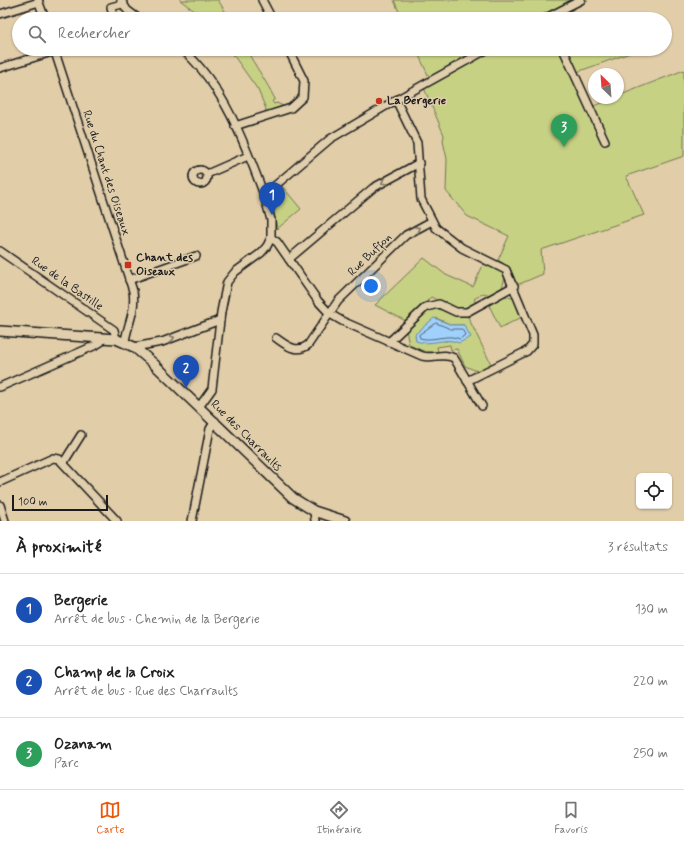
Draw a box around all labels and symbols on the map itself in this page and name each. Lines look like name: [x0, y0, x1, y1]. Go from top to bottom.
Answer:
north arrow: [588, 68, 624, 104]
place label: La Bergerie: [387, 93, 447, 109]
marker: La Bergerie: [374, 96, 384, 106]
street label: Rue du Chant des Oiseaux: [78, 108, 134, 238]
pin: 3: [551, 114, 577, 147]
one-way arrow: [381, 177, 388, 185]
pin: 1: [259, 182, 285, 215]
one-way arrow: [413, 226, 421, 233]
street label: Rue Buffon: [344, 230, 396, 281]
place label: Chant des Oiseaux: [136, 250, 193, 280]
street label: Rue de la Bastille: [28, 253, 106, 315]
marker: Chant des Oiseaux: [123, 260, 133, 270]
your location: [361, 276, 381, 296]
one-way arrow: [168, 334, 175, 343]
pin: 2: [173, 355, 199, 388]
street label: Rue des Charraults: [207, 397, 285, 475]
scale bar: [12, 493, 108, 512]

